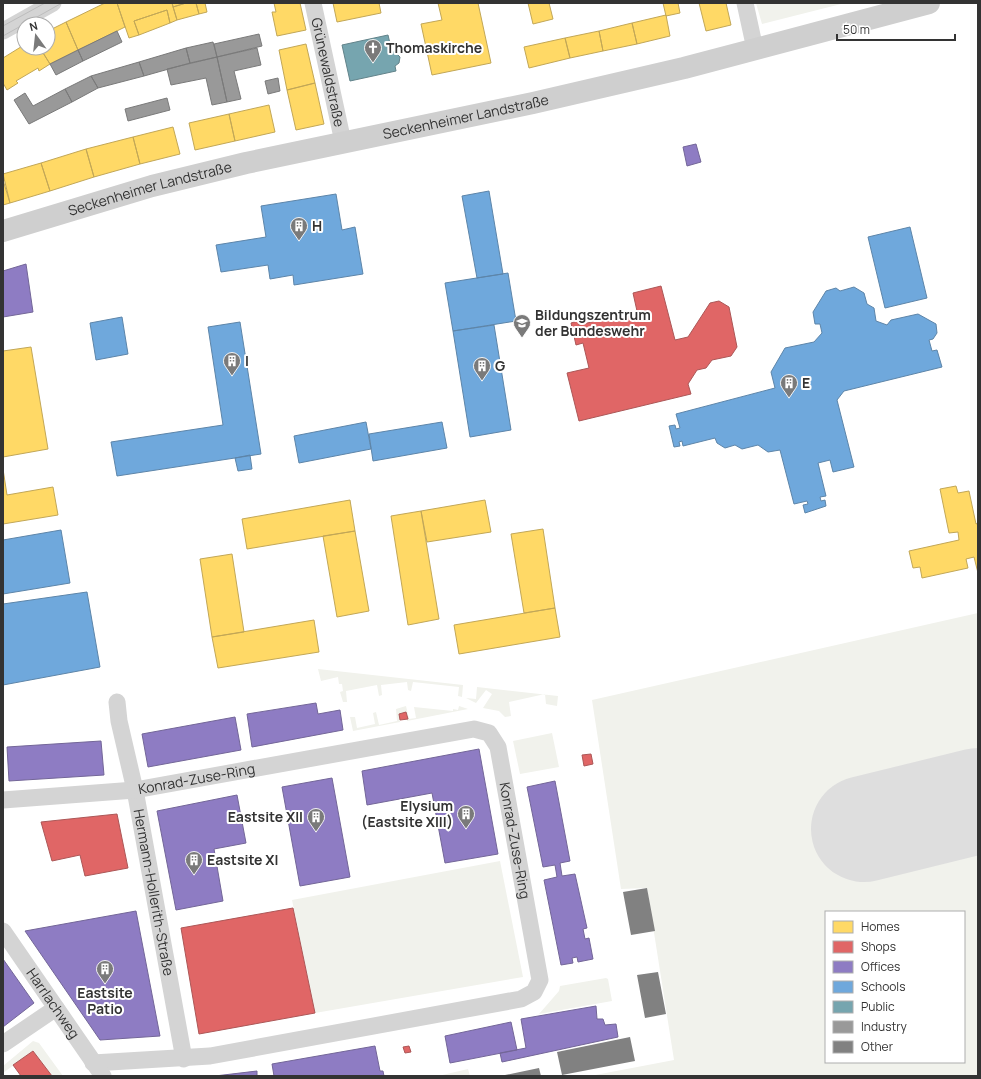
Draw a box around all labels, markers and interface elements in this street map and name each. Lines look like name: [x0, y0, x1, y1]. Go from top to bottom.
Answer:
north arrow: [16, 16, 56, 56]
street label: Grünewaldstraße: [307, 16, 349, 129]
scale bar: [837, 16, 955, 42]
text: N: [28, 18, 39, 34]
text: 50 m: [843, 21, 870, 38]
church icon: Thomaskirche: [363, 38, 383, 63]
place label: Thomaskirche: [386, 38, 482, 57]
street label: Seckenheimer Landstraße: [381, 90, 551, 143]
street label: Seckenheimer Landstraße: [66, 157, 234, 220]
building icon: H: [289, 216, 309, 241]
place label: H: [312, 216, 322, 235]
place label: Bildungszentrum der Bundeswehr: [535, 305, 651, 340]
school or university icon: Bildungszentrum der Bundeswehr: [512, 313, 532, 338]
building icon: I: [222, 351, 242, 376]
place label: I: [245, 351, 249, 370]
building icon: G: [472, 356, 492, 381]
place label: G: [495, 356, 505, 375]
building icon: E: [779, 373, 799, 398]
place label: E: [802, 373, 810, 392]
street label: Konrad-Zuse-Ring: [137, 759, 256, 798]
street label: Konrad-Zuse-Ring: [496, 781, 535, 900]
place label: Elysium (Eastsite XIII): [361, 796, 453, 831]
building icon: Elysium (Eastsite XIII): [456, 804, 476, 829]
street label: Hermann-Hollerith-Straße: [130, 807, 179, 977]
place label: Eastsite XII: [228, 807, 303, 826]
building icon: Eastsite XII: [306, 807, 326, 832]
building icon: Eastsite XI: [184, 850, 204, 875]
place label: Eastsite XI: [207, 850, 278, 869]
legend: [825, 911, 965, 1063]
text: Homes: [861, 918, 900, 935]
text: Shops: [861, 938, 896, 955]
text: Offices: [861, 958, 900, 975]
building icon: Eastsite Patio: [95, 959, 115, 984]
street label: Harrlachweg: [22, 964, 84, 1042]
text: Schools: [861, 978, 905, 995]
place label: Eastsite Patio: [77, 983, 133, 1018]
text: Public: [861, 998, 895, 1015]
text: Industry: [861, 1018, 907, 1035]
text: Other: [861, 1038, 894, 1055]

